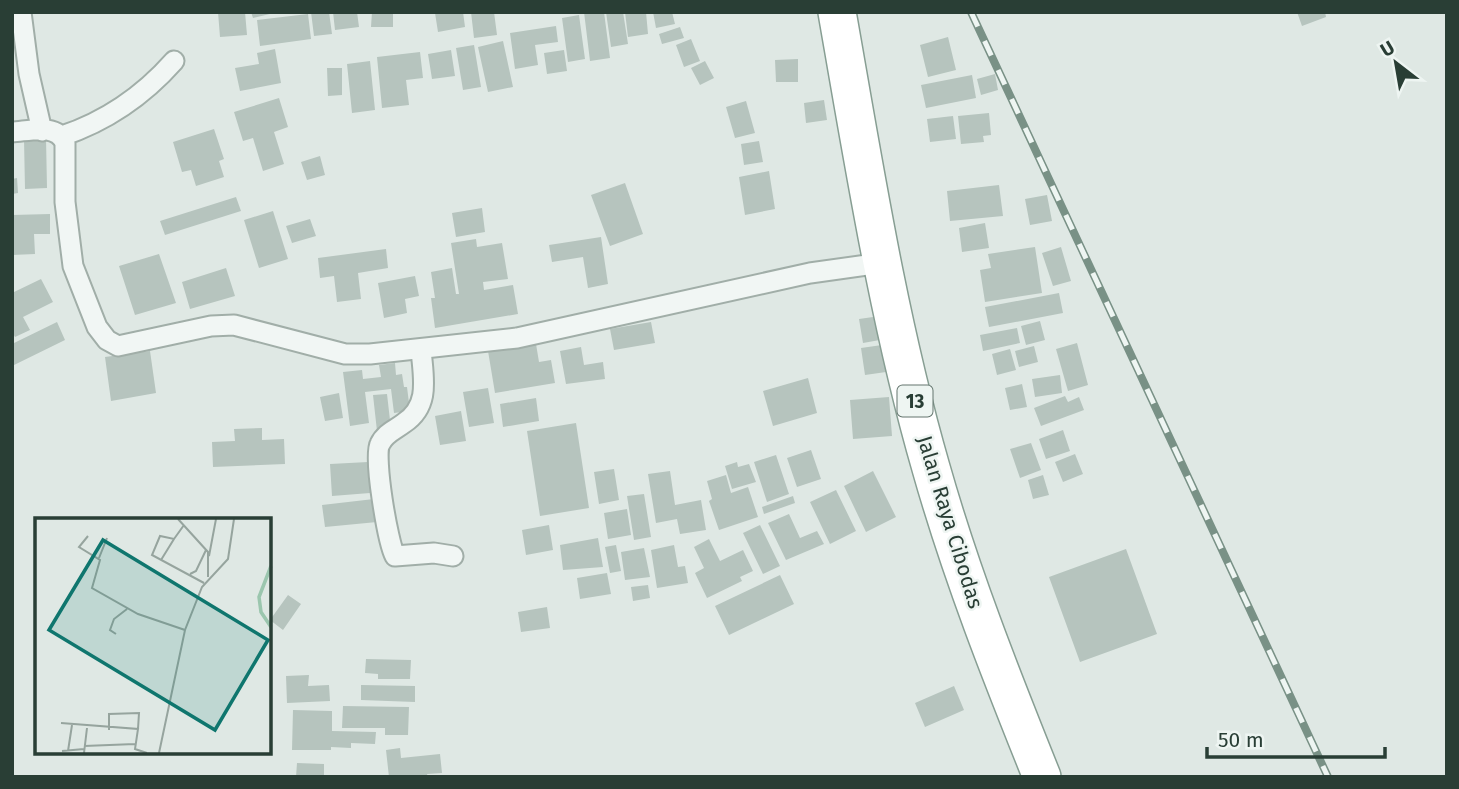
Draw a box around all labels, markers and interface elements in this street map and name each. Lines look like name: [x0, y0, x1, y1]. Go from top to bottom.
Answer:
north arrow: [1361, 28, 1431, 98]
text: U: [1376, 36, 1399, 62]
road number: 13: [898, 386, 932, 416]
street label: Jalan Raya Cibodas: [911, 432, 989, 612]
inset map: [35, 518, 271, 754]
scale bar: [1207, 716, 1386, 760]
text: 50 m: [1218, 727, 1264, 753]

